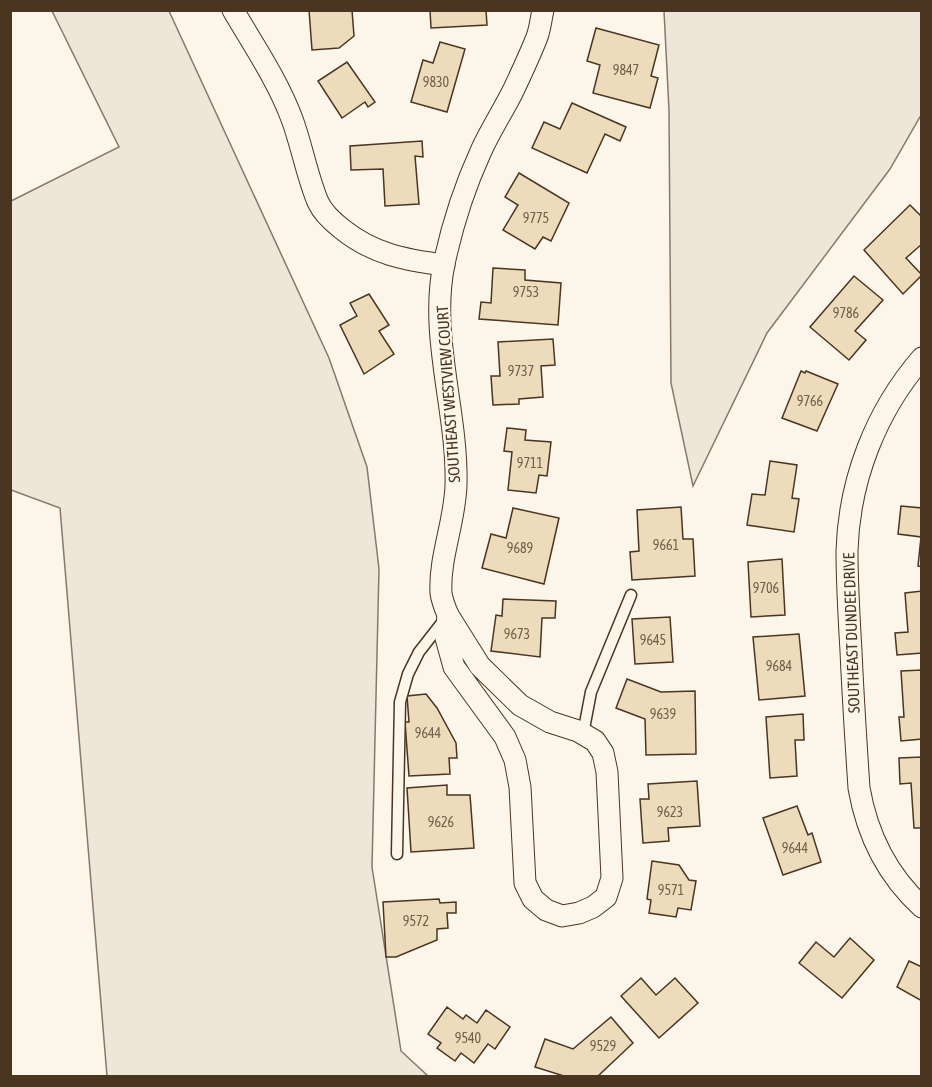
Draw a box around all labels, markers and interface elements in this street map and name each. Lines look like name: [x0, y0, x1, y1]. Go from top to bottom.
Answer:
house number: 9847: [613, 62, 639, 78]
house number: 9830: [423, 74, 450, 90]
house number: 9775: [523, 210, 549, 226]
house number: 9753: [513, 284, 539, 300]
street label: SOUTHEAST WESTVIEW COURT: [433, 305, 463, 483]
house number: 9786: [833, 305, 860, 321]
house number: 9737: [508, 363, 534, 379]
house number: 9766: [797, 393, 824, 409]
house number: 9711: [517, 455, 543, 471]
house number: 9661: [653, 537, 679, 553]
house number: 9689: [507, 540, 533, 556]
street label: SOUTHEAST DUNDEE DRIVE: [839, 552, 863, 714]
house number: 9706: [753, 580, 780, 596]
house number: 9673: [504, 626, 530, 642]
house number: 9645: [640, 632, 666, 648]
house number: 9684: [766, 658, 793, 674]
house number: 9639: [650, 706, 676, 722]
house number: 9644: [415, 725, 442, 741]
house number: 9623: [657, 804, 683, 820]
house number: 9626: [428, 814, 455, 830]
house number: 9644: [782, 840, 809, 856]
house number: 9571: [658, 882, 684, 898]
house number: 9572: [403, 913, 429, 929]
house number: 9540: [455, 1030, 482, 1046]
house number: 9529: [590, 1038, 616, 1054]

